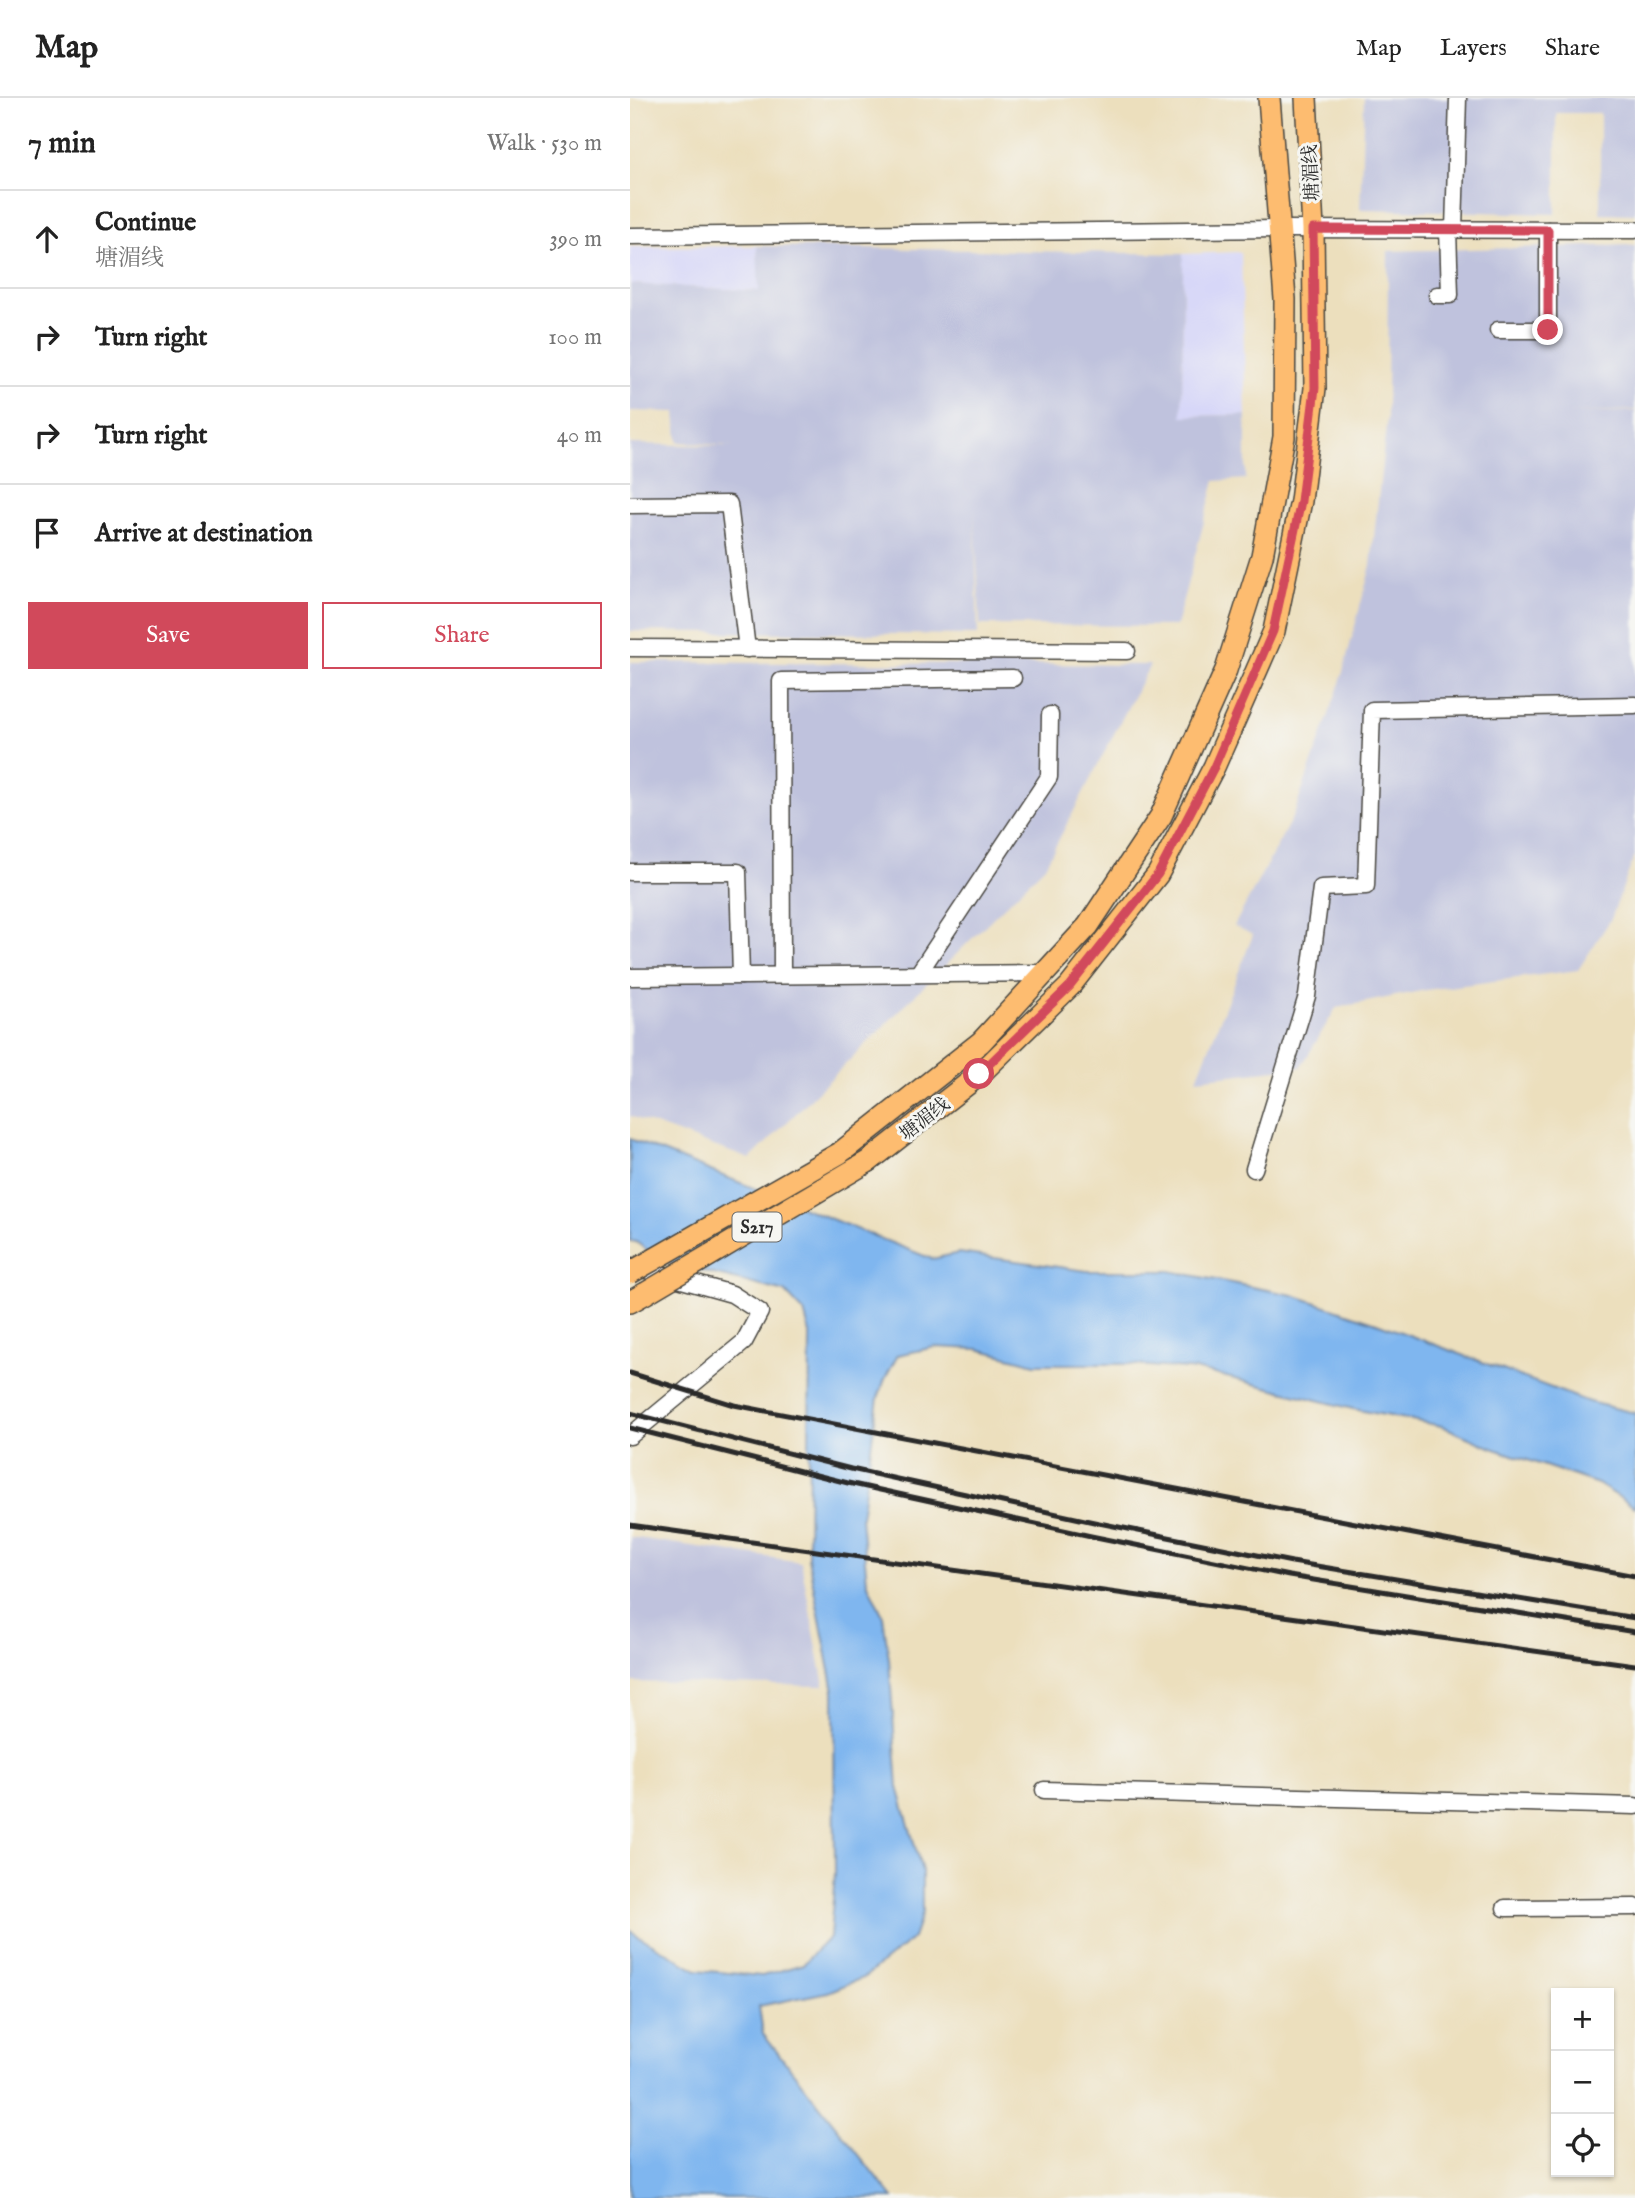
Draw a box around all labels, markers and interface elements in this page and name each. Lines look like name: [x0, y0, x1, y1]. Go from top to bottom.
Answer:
text: Map: [35, 27, 98, 69]
text: Map: [1356, 33, 1402, 64]
text: Layers: [1440, 33, 1507, 64]
text: Share: [1545, 33, 1600, 64]
text: 7 min: [28, 125, 96, 163]
text: Walk · 530 m: [487, 129, 602, 158]
street label: 塘湄线: [1299, 144, 1325, 202]
text: Continue: [95, 206, 196, 239]
icon: ahead: [28, 220, 66, 258]
text: 390 m: [549, 225, 602, 254]
text: 塘湄线: [95, 244, 164, 273]
route end: [1532, 314, 1563, 345]
icon: right: [28, 318, 66, 356]
text: Turn right: [95, 321, 208, 354]
text: 100 m: [548, 323, 602, 352]
icon: right: [28, 416, 66, 454]
text: Turn right: [95, 419, 208, 452]
text: 40 m: [557, 421, 602, 450]
icon: arrive: [28, 514, 66, 552]
text: Arrive at destination: [95, 517, 313, 550]
button: Save: [28, 602, 308, 669]
button: Share: [322, 602, 602, 669]
route start: [963, 1058, 994, 1089]
street label: 塘湄线: [895, 1093, 955, 1147]
road number: S217: [732, 1212, 782, 1242]
map controls: [1551, 1988, 1614, 2177]
button: +: [1551, 1988, 1614, 2051]
button: −: [1551, 2051, 1614, 2114]
button: locate: [1551, 2114, 1614, 2177]

